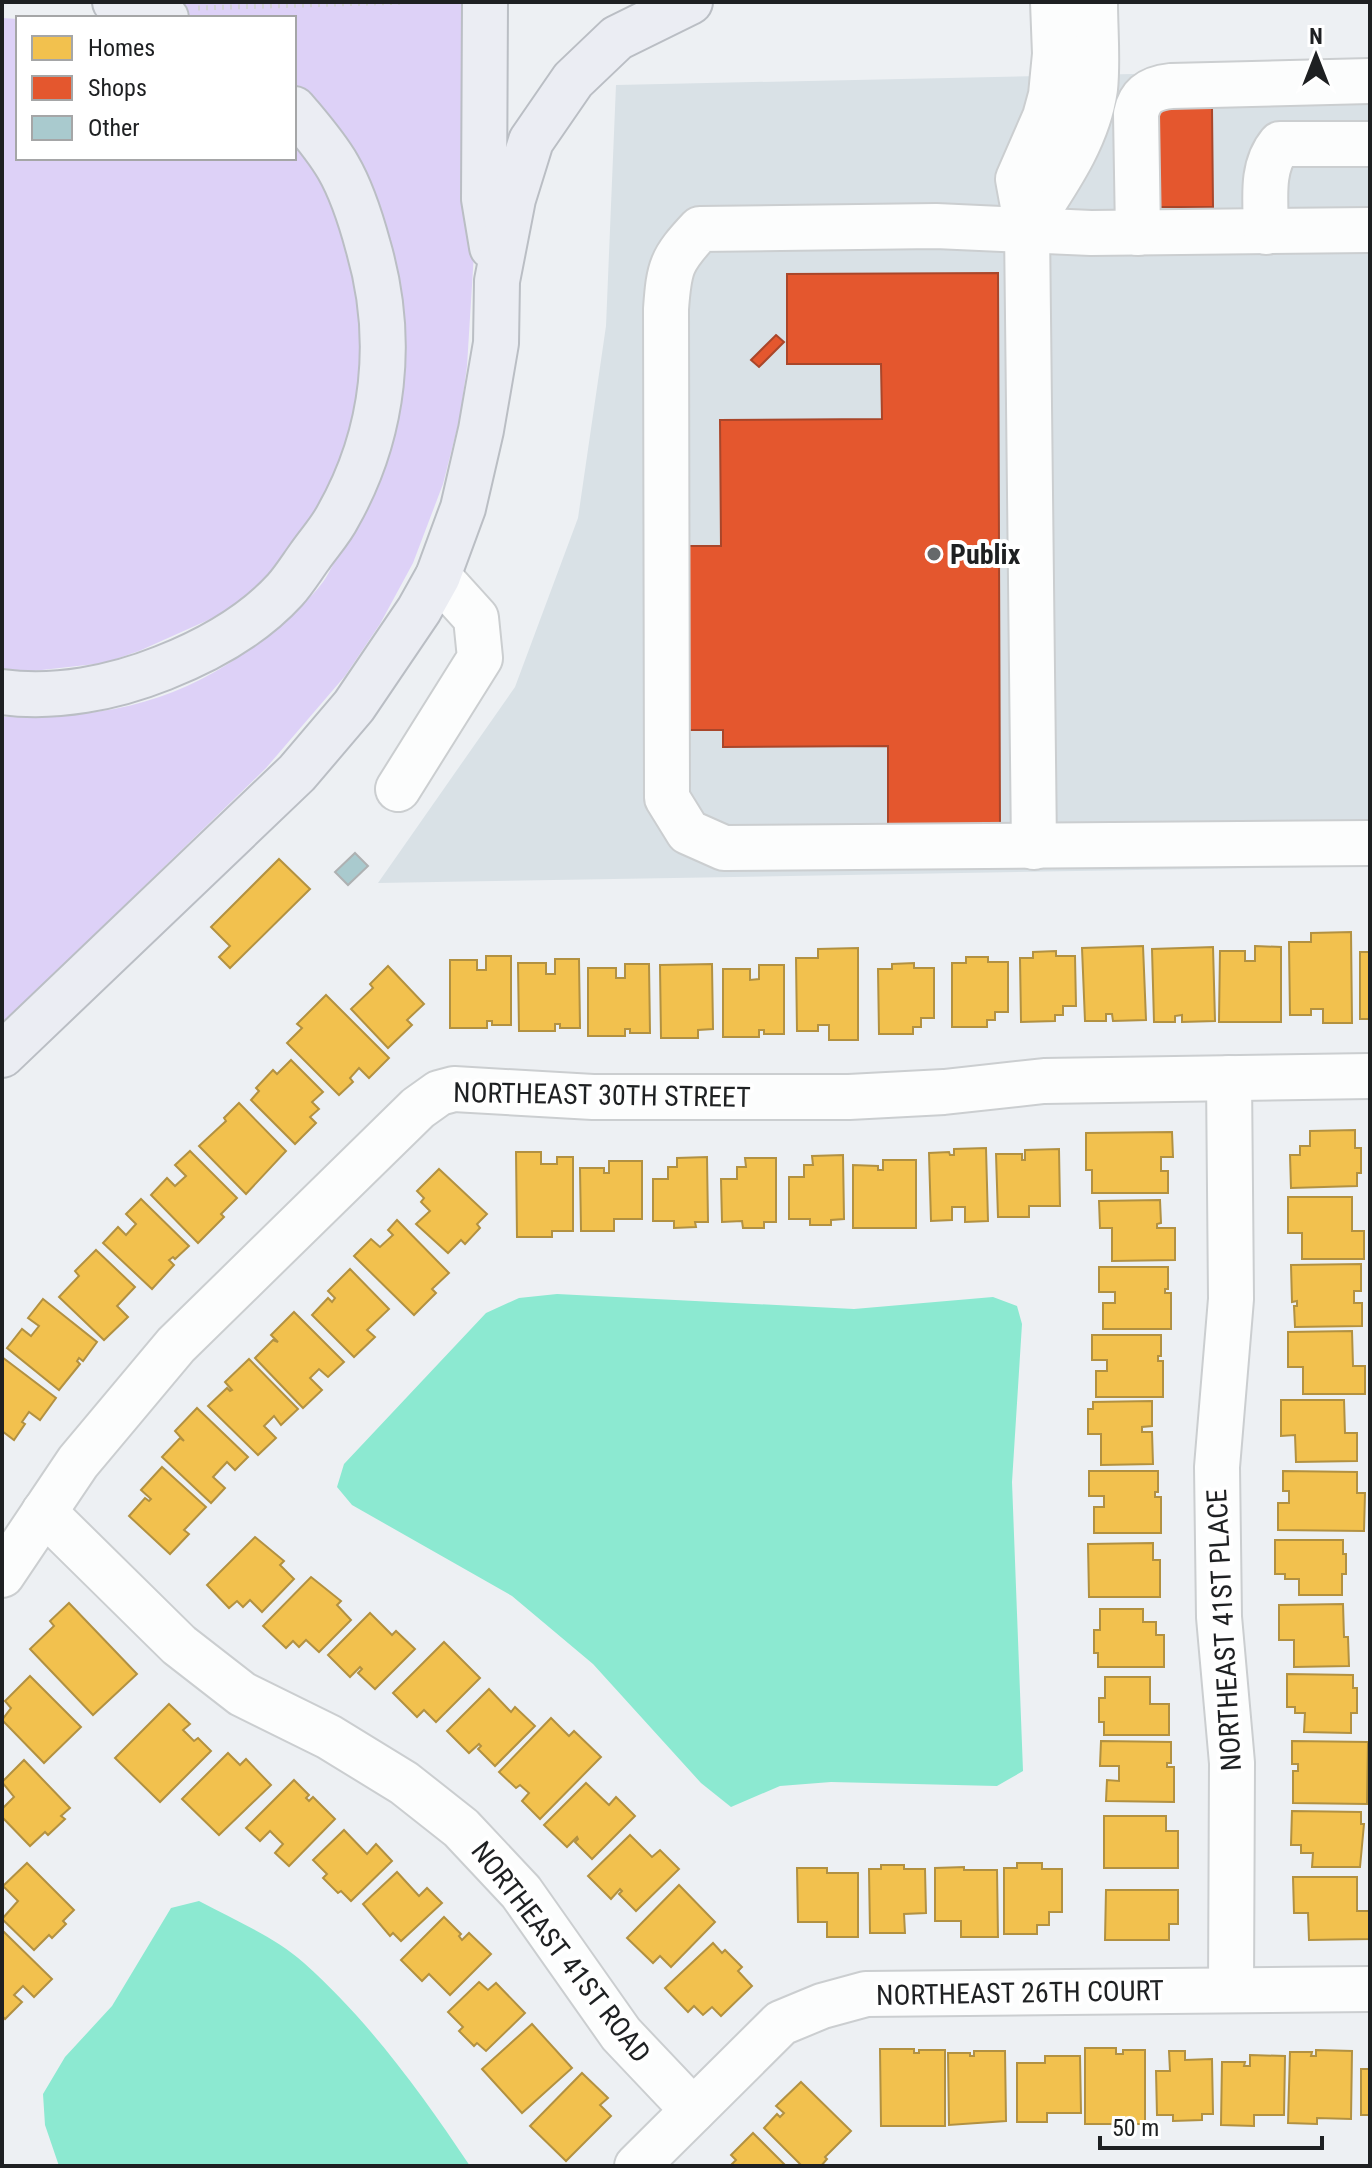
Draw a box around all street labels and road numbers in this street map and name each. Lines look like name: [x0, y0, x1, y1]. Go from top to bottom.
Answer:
street label: NORTHEAST 30TH STREET: [453, 1076, 751, 1114]
street label: NORTHEAST 41ST PLACE: [1200, 1488, 1248, 1772]
street label: NORTHEAST 41ST ROAD: [465, 1835, 657, 2069]
street label: NORTHEAST 26TH COURT: [876, 1974, 1164, 2012]

